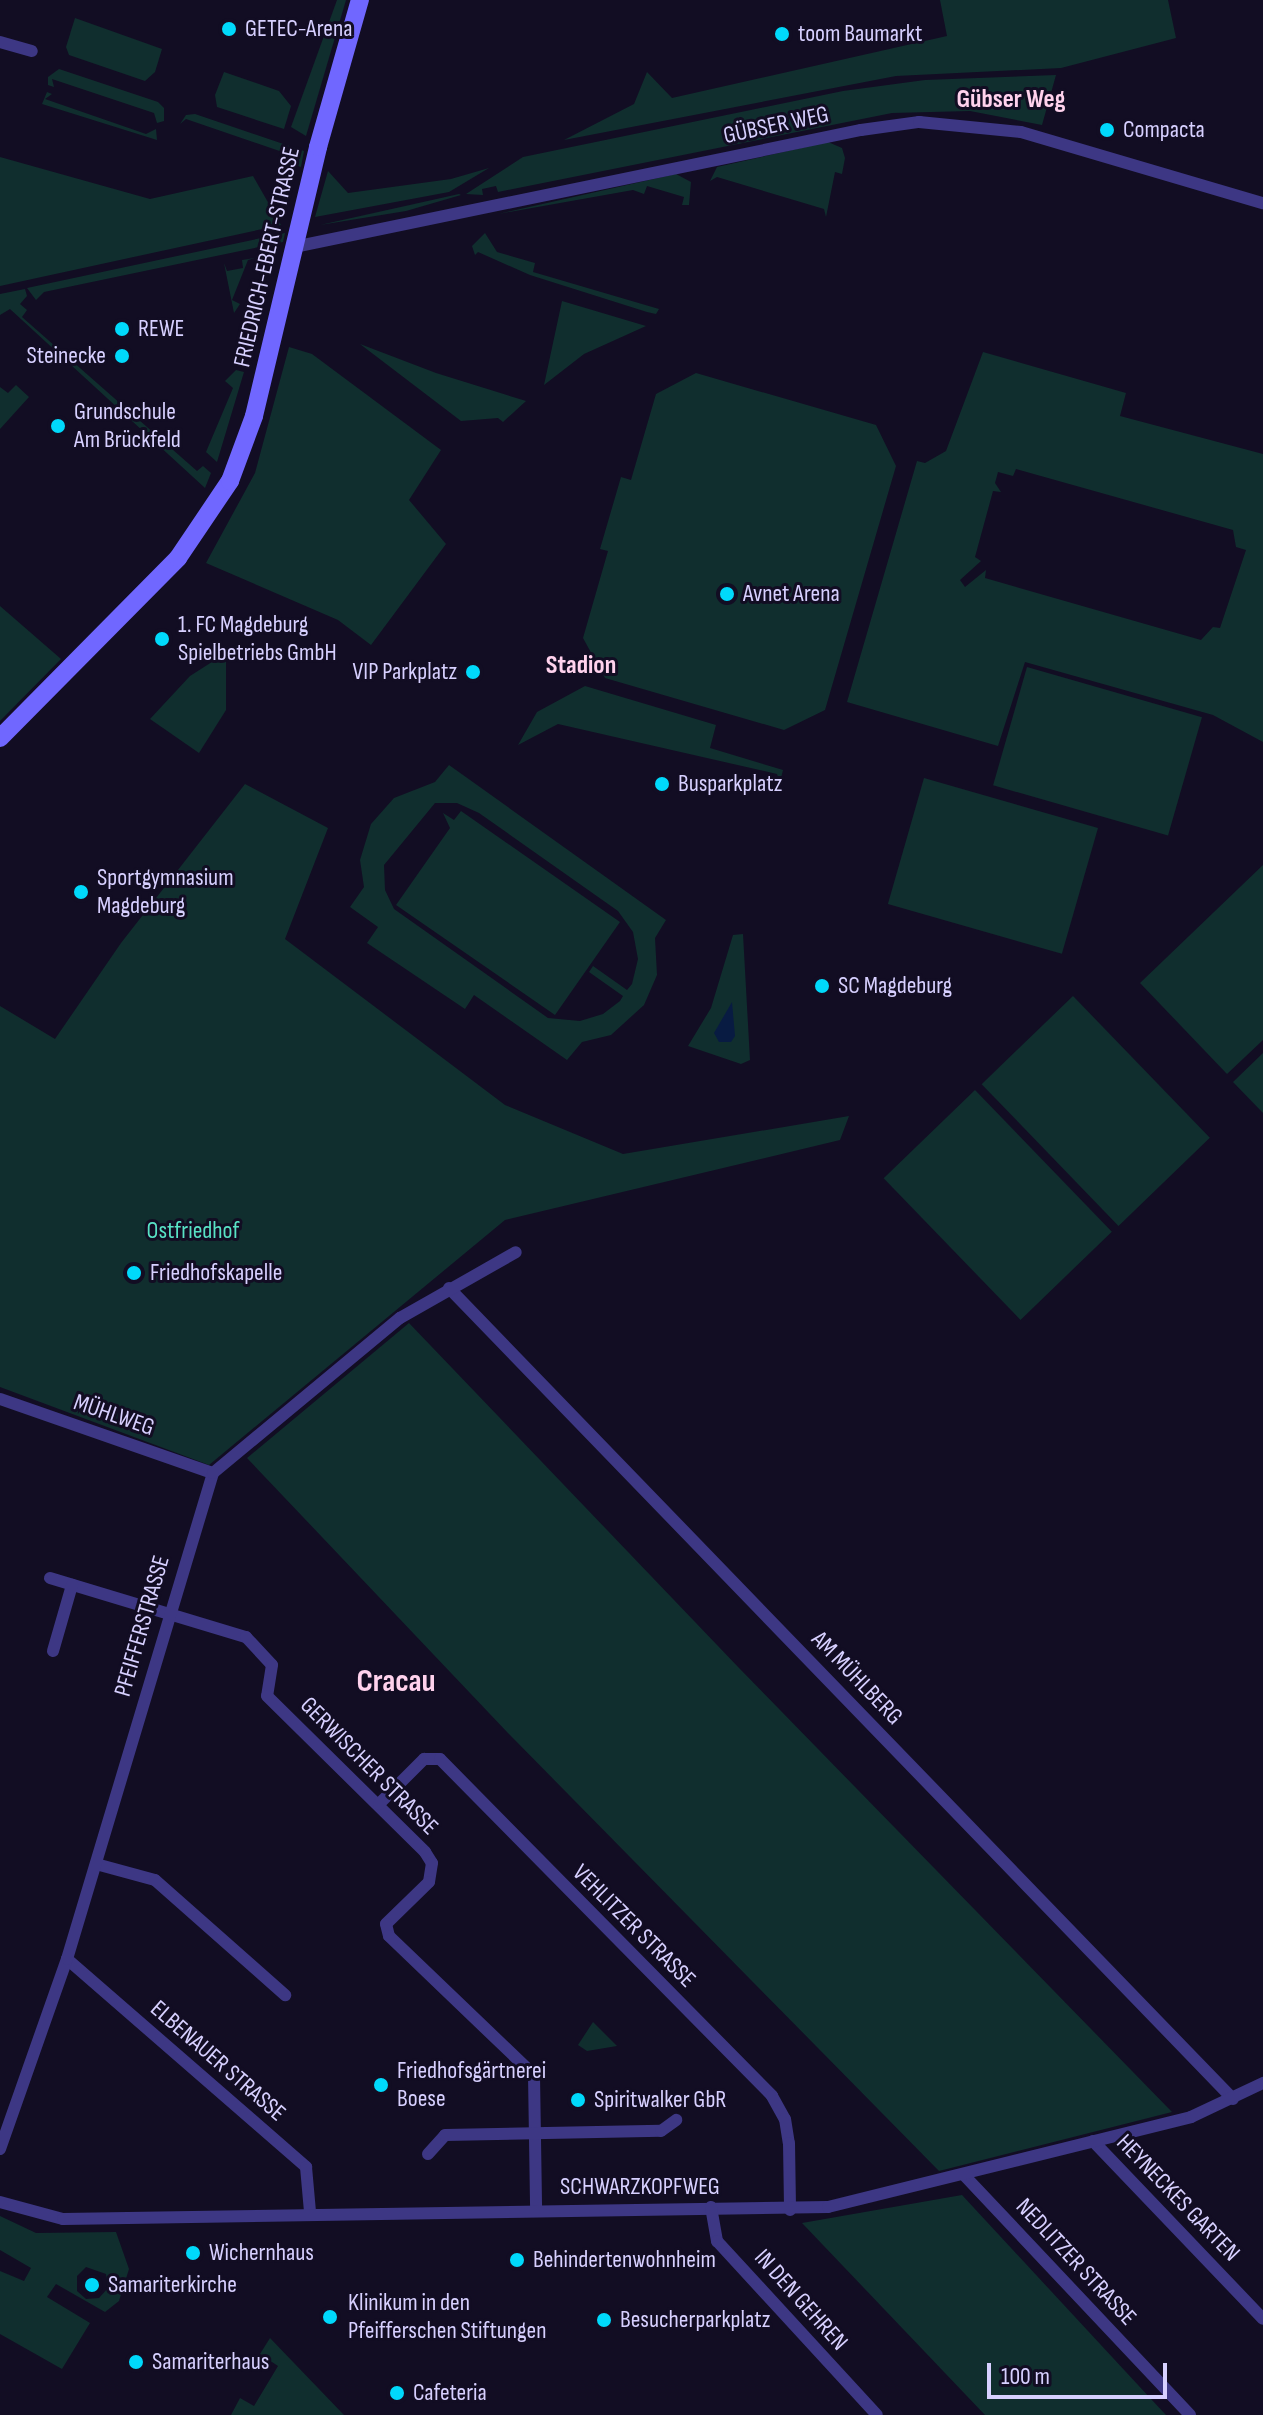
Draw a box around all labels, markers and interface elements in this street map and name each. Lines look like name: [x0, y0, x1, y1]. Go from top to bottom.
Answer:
place label: GETEC-Arena: [245, 15, 352, 43]
marker: GETEC-Arena: [220, 20, 238, 38]
place label: toom Baumarkt: [798, 20, 922, 48]
marker: toom Baumarkt: [773, 25, 791, 43]
district label: Gübser Weg: [956, 84, 1066, 116]
street label: GÜBSER WEG: [721, 100, 831, 150]
place label: Compacta: [1123, 116, 1205, 144]
marker: Compacta: [1098, 121, 1116, 139]
street label: FRIEDRICH-EBERT-STRASSE: [228, 144, 306, 370]
place label: REWE: [138, 315, 184, 343]
marker: REWE: [113, 320, 131, 338]
place label: Steinecke: [27, 342, 106, 370]
marker: Steinecke: [113, 347, 131, 365]
place label: Grundschule Am Brückfeld: [74, 398, 181, 454]
marker: Grundschule Am Brückfeld: [49, 417, 67, 435]
place label: Avnet Arena: [743, 580, 840, 608]
marker: Avnet Arena: [718, 585, 736, 603]
place label: 1. FC Magdeburg Spielbetriebs GmbH: [178, 611, 337, 667]
marker: 1. FC Magdeburg Spielbetriebs GmbH: [153, 630, 171, 648]
district label: Stadion: [546, 650, 616, 682]
place label: VIP Parkplatz: [353, 658, 457, 686]
marker: VIP Parkplatz: [464, 663, 482, 681]
place label: Busparkplatz: [678, 770, 782, 798]
marker: Busparkplatz: [653, 775, 671, 793]
place label: Sportgymnasium Magdeburg: [97, 864, 234, 920]
marker: Sportgymnasium Magdeburg: [72, 883, 90, 901]
place label: SC Magdeburg: [838, 972, 952, 1000]
marker: SC Magdeburg: [813, 977, 831, 995]
park label: Ostfriedhof: [147, 1217, 239, 1245]
place label: Friedhofskapelle: [150, 1259, 282, 1287]
marker: Friedhofskapelle: [125, 1264, 143, 1282]
street label: MÜHLWEG: [70, 1388, 158, 1442]
street label: PFEIFFERSTRASSE: [108, 1552, 176, 1700]
street label: AM MÜHLBERG: [805, 1625, 909, 1731]
district label: Cracau: [356, 1663, 436, 1701]
street label: GERWISCHER STRASSE: [294, 1691, 444, 1841]
street label: VEHLITZER STRASSE: [566, 1858, 702, 1994]
street label: ELBENAUER STRASSE: [145, 1995, 291, 2127]
place label: Friedhofsgärtnerei Boese: [397, 2057, 546, 2113]
marker: Friedhofsgärtnerei Boese: [372, 2076, 390, 2094]
place label: Spiritwalker GbR: [594, 2086, 726, 2114]
marker: Spiritwalker GbR: [569, 2091, 587, 2109]
street label: HEYNECKES GARTEN: [1110, 2129, 1246, 2267]
street label: SCHWARZKOPFWEG: [560, 2173, 720, 2201]
street label: NEDLITZER STRASSE: [1010, 2192, 1142, 2332]
place label: Wichernhaus: [209, 2239, 314, 2267]
marker: Wichernhaus: [184, 2244, 202, 2262]
street label: IN DEN GEHREN: [748, 2244, 854, 2356]
place label: Behindertenwohnheim: [533, 2246, 716, 2274]
marker: Behindertenwohnheim: [508, 2251, 526, 2269]
place label: Samariterkirche: [108, 2271, 237, 2299]
marker: Samariterkirche: [83, 2276, 101, 2294]
place label: Klinikum in den Pfeifferschen Stiftungen: [348, 2289, 546, 2345]
marker: Klinikum in den Pfeifferschen Stiftungen: [319, 2306, 341, 2328]
place label: Besucherparkplatz: [620, 2306, 770, 2334]
marker: Besucherparkplatz: [595, 2311, 613, 2329]
scale bar: [991, 2347, 1171, 2397]
place label: Samariterhaus: [152, 2348, 269, 2376]
marker: Samariterhaus: [127, 2353, 145, 2371]
text: 100 m: [1001, 2362, 1050, 2391]
place label: Cafeteria: [413, 2379, 487, 2407]
marker: Cafeteria: [388, 2384, 406, 2402]

